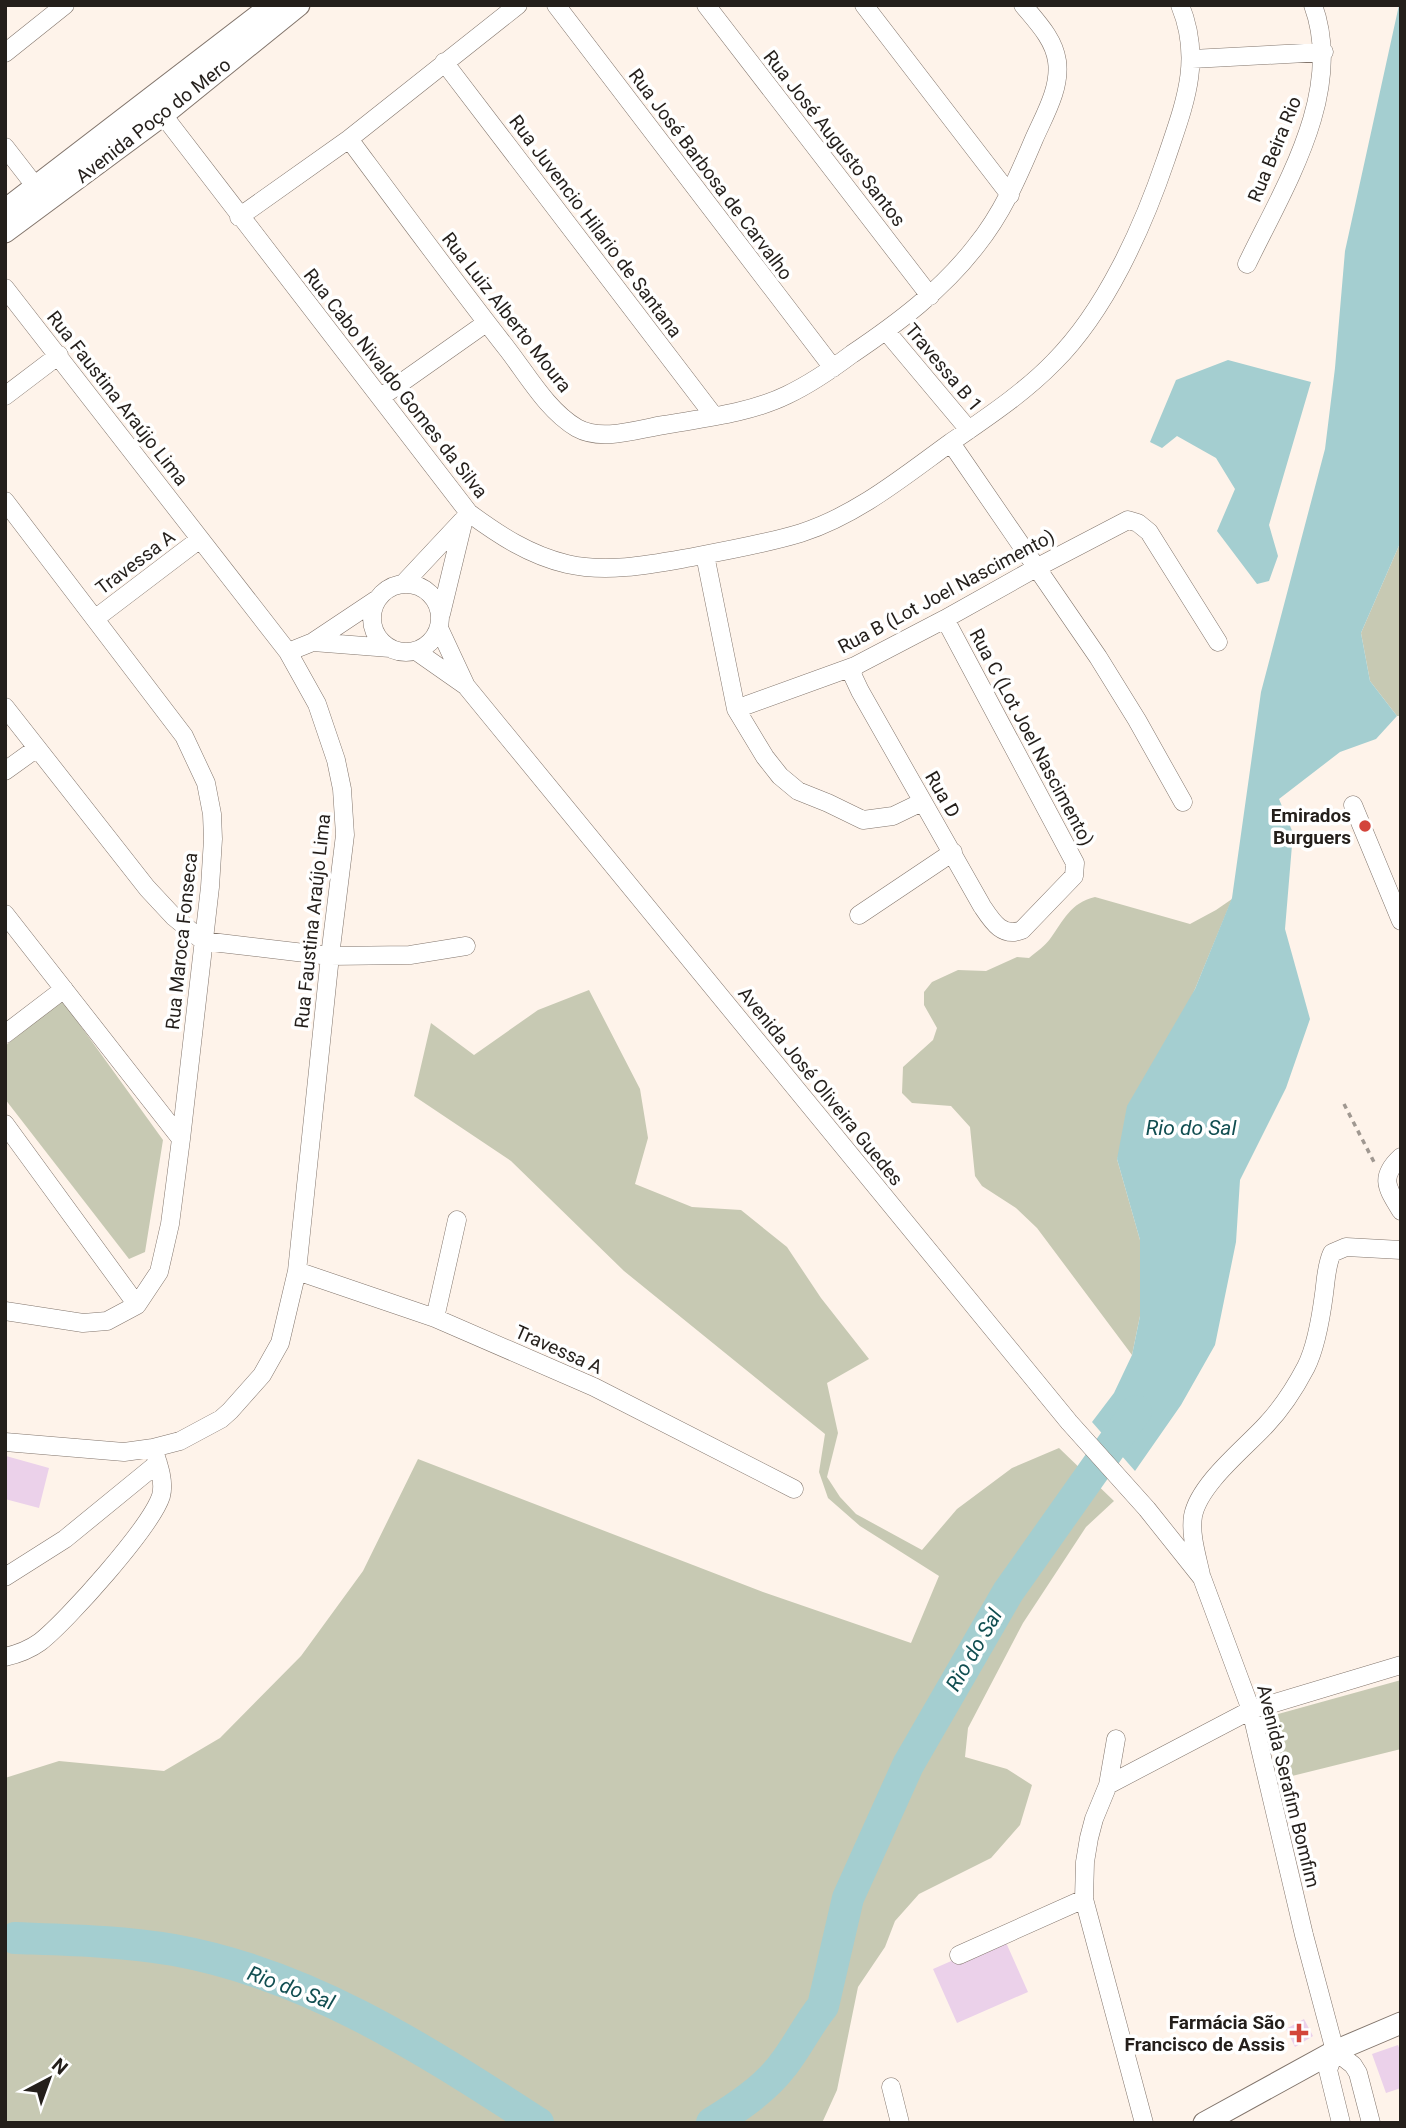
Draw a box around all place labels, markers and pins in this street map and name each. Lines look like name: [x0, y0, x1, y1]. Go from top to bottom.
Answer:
place label: Emirados Burguers: [1271, 804, 1351, 849]
marker: Emirados Burguers: [1357, 818, 1373, 834]
place label: Farmácia São Francisco de Assis: [1125, 2011, 1285, 2056]
marker: Farmácia São Francisco de Assis: [1291, 2025, 1307, 2041]

